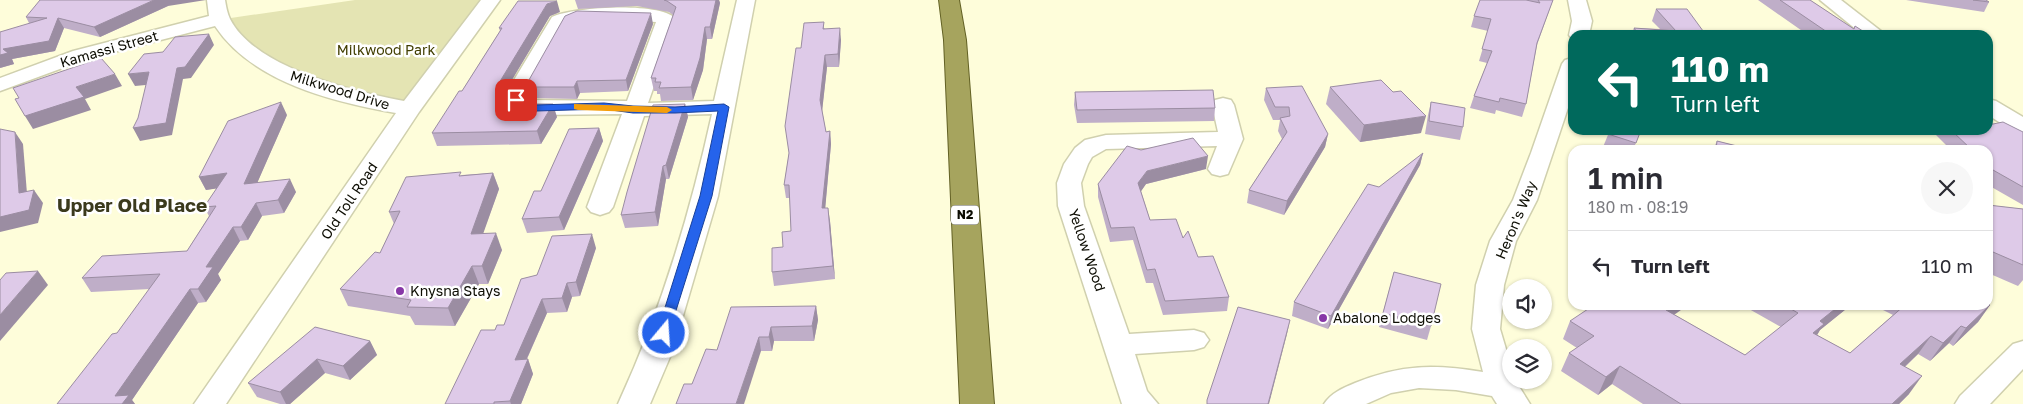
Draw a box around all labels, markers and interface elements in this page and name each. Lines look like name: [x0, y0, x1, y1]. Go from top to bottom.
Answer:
street label: Kamassi Street: [58, 26, 160, 71]
park label: Milkwood Park: [337, 41, 435, 58]
text: 110 m: [1671, 48, 1769, 90]
icon: left: [1588, 50, 1653, 115]
street label: Milkwood Drive: [288, 66, 392, 113]
pin: [495, 79, 537, 121]
icon: arrive: [502, 86, 530, 114]
text: Turn left: [1671, 90, 1760, 117]
street label: Old Toll Road: [317, 159, 381, 243]
text: 1 min: [1588, 160, 1663, 196]
button: close: [1921, 162, 1973, 214]
street label: Heron's Way: [1491, 178, 1540, 261]
district label: Upper Old Place: [57, 193, 207, 216]
text: 180 m · 08:19: [1588, 197, 1688, 217]
road number: N2: [951, 206, 979, 224]
street label: Yellow Wood: [1065, 206, 1110, 293]
icon: left: [1588, 252, 1616, 280]
text: Turn left: [1631, 254, 1710, 277]
text: 110 m: [1921, 254, 1973, 277]
map controls: [1502, 279, 1552, 389]
button: sound: [1502, 279, 1552, 329]
place label: Knysna Stays: [410, 282, 500, 299]
marker: Knysna Stays: [394, 285, 406, 297]
position arrow: [637, 306, 689, 358]
place label: Abalone Lodges: [1333, 309, 1441, 326]
marker: Abalone Lodges: [1317, 312, 1329, 324]
button: layers: [1502, 339, 1552, 389]

